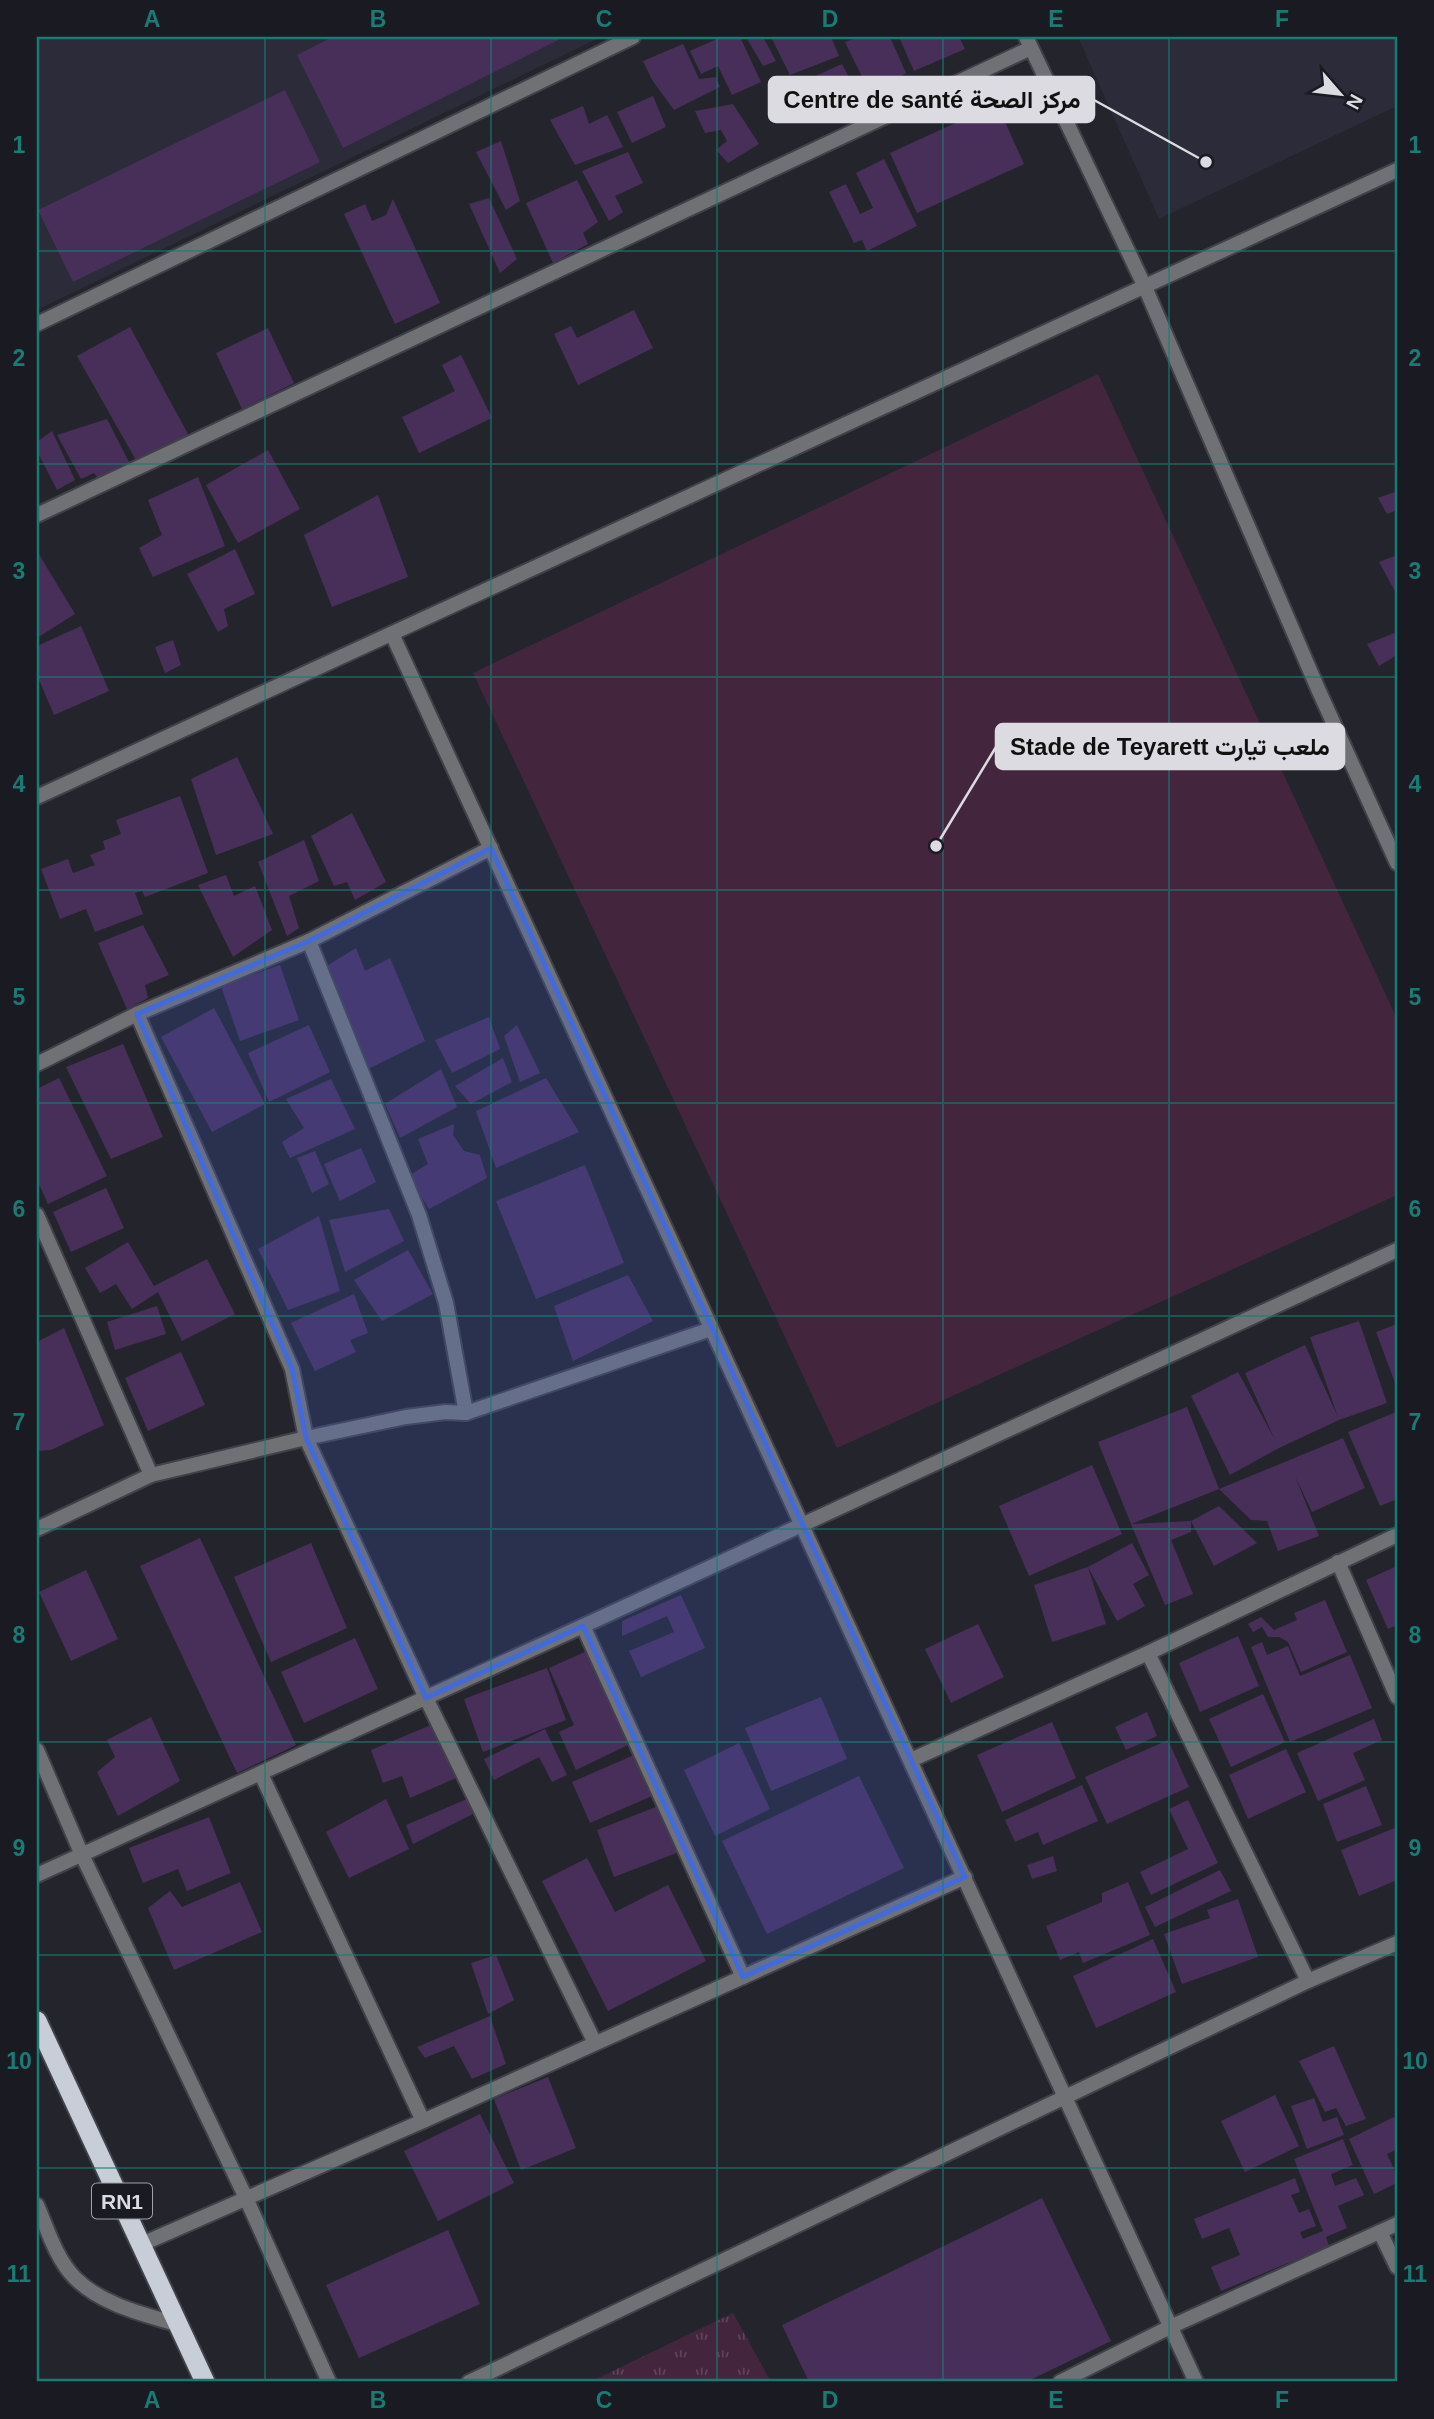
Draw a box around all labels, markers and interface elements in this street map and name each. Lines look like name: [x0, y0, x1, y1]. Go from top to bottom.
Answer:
text: A: [144, 6, 160, 32]
text: B: [370, 6, 386, 32]
text: C: [596, 6, 612, 32]
text: D: [822, 6, 838, 32]
text: E: [1048, 6, 1064, 32]
text: F: [1275, 6, 1289, 32]
north arrow: [1304, 60, 1374, 130]
callout: Centre de santé مركز الصحة: [769, 77, 1094, 122]
text: Centre de santé مركز الصحة: [783, 86, 1081, 115]
text: N: [1342, 91, 1367, 113]
text: 1: [13, 132, 26, 158]
text: 1: [1409, 132, 1422, 158]
text: 2: [13, 345, 25, 371]
text: 2: [1409, 345, 1421, 371]
text: 3: [13, 558, 25, 584]
text: 3: [1409, 558, 1421, 584]
callout: Stade de Teyarett ملعب تيارت: [996, 724, 1344, 769]
text: Stade de Teyarett ملعب تيارت: [1010, 733, 1330, 762]
text: 4: [13, 771, 26, 797]
text: 4: [1409, 771, 1422, 797]
text: 5: [13, 984, 26, 1010]
text: 5: [1409, 984, 1422, 1010]
text: 6: [13, 1196, 25, 1222]
text: 6: [1409, 1196, 1421, 1222]
text: 7: [13, 1409, 25, 1435]
text: 7: [1409, 1409, 1421, 1435]
text: 8: [13, 1622, 26, 1648]
text: 8: [1409, 1622, 1422, 1648]
text: 9: [13, 1835, 25, 1861]
text: 9: [1409, 1835, 1421, 1861]
text: 10: [6, 2048, 32, 2074]
text: 10: [1402, 2048, 1428, 2074]
road number: RN1: [92, 2184, 152, 2218]
text: 11: [7, 2261, 31, 2287]
text: 11: [1403, 2261, 1427, 2287]
text: A: [144, 2387, 160, 2413]
text: B: [370, 2387, 386, 2413]
text: C: [596, 2387, 612, 2413]
text: D: [822, 2387, 838, 2413]
text: E: [1048, 2387, 1064, 2413]
text: F: [1275, 2387, 1289, 2413]

